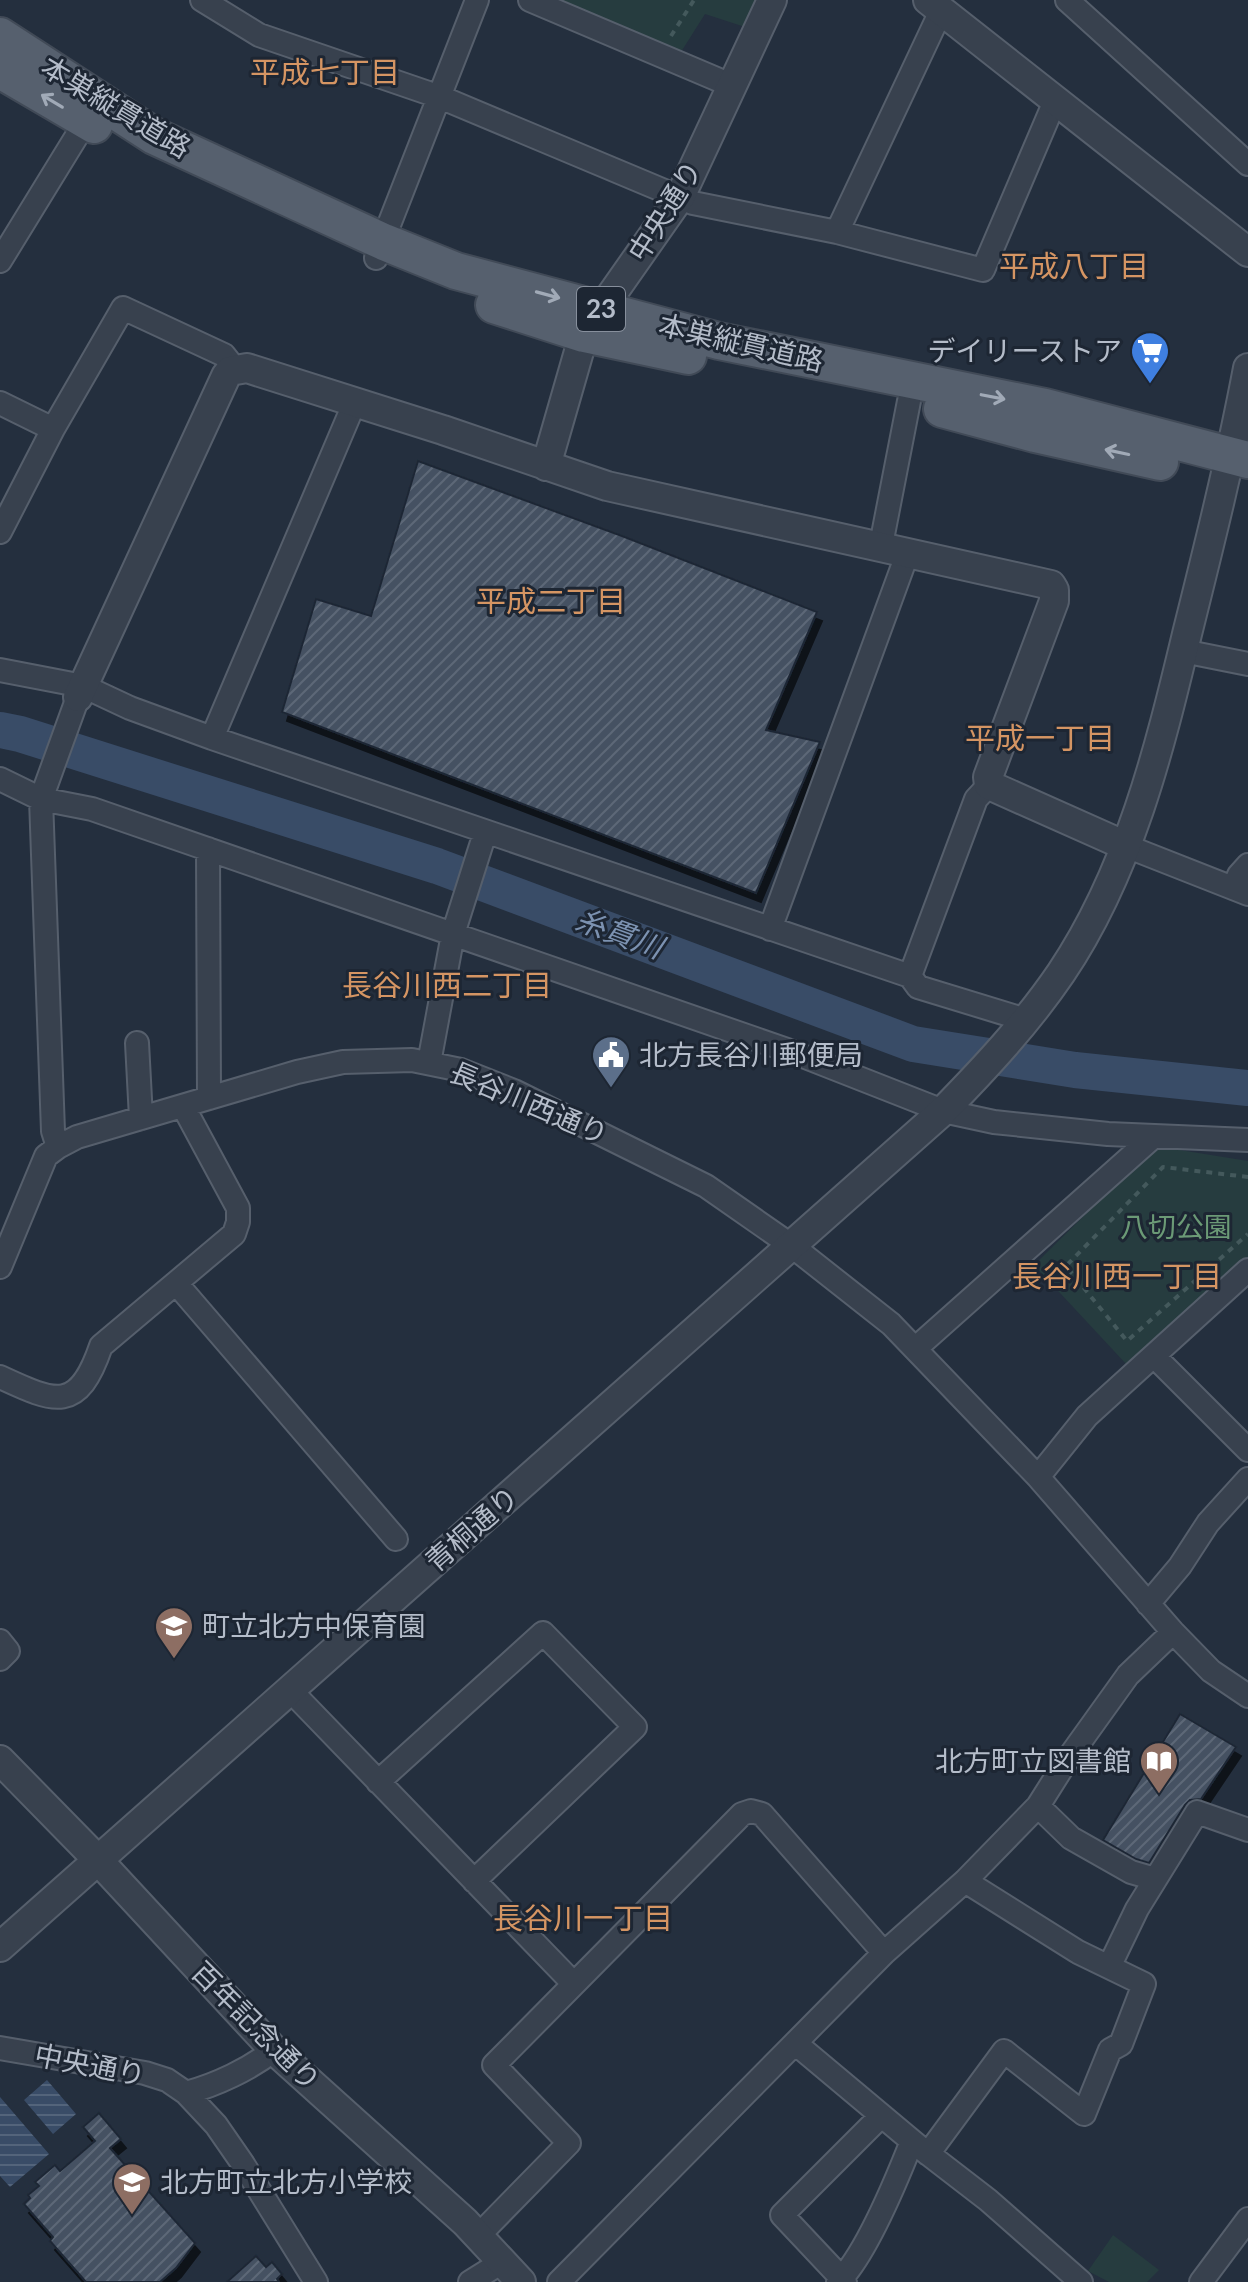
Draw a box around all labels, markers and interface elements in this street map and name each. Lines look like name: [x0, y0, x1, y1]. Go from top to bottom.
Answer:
street label: 本巣縦貫道路: [36, 48, 197, 164]
district label: 平成七丁目: [250, 53, 400, 89]
one-way arrow: [41, 92, 64, 108]
street label: 中央通り: [620, 154, 708, 267]
district label: 平成八丁目: [999, 247, 1149, 283]
road number: 23: [577, 287, 625, 331]
one-way arrow: [535, 289, 561, 304]
street label: 本巣縦貫道路: [656, 307, 827, 377]
supermarket icon: デイリーストア: [1129, 330, 1171, 385]
place label: デイリーストア: [927, 333, 1122, 367]
one-way arrow: [979, 390, 1005, 405]
one-way arrow: [1105, 444, 1130, 459]
district label: 平成二丁目: [476, 582, 626, 618]
district label: 平成一丁目: [965, 719, 1115, 755]
water label: 糸貫川: [571, 900, 671, 965]
district label: 長谷川西二丁目: [342, 966, 552, 1002]
public building icon: 北方長谷川郵便局: [590, 1034, 632, 1089]
place label: 北方長谷川郵便局: [639, 1037, 863, 1071]
street label: 長谷川西通り: [445, 1054, 613, 1151]
park label: 八切公園: [1120, 1209, 1232, 1243]
district label: 長谷川西一丁目: [1012, 1257, 1222, 1293]
street label: 青桐通り: [418, 1479, 525, 1578]
school or university icon: 町立北方中保育園: [153, 1605, 195, 1660]
place label: 町立北方中保育園: [202, 1608, 426, 1642]
library icon: 北方町立図書館: [1138, 1740, 1180, 1795]
place label: 北方町立図書館: [935, 1743, 1131, 1777]
district label: 長谷川一丁目: [493, 1899, 673, 1935]
street label: 百年記念通り: [185, 1954, 328, 2097]
street label: 中央通り: [32, 2037, 148, 2091]
school or university icon: 北方町立北方小学校: [111, 2161, 153, 2216]
place label: 北方町立北方小学校: [160, 2164, 412, 2198]

